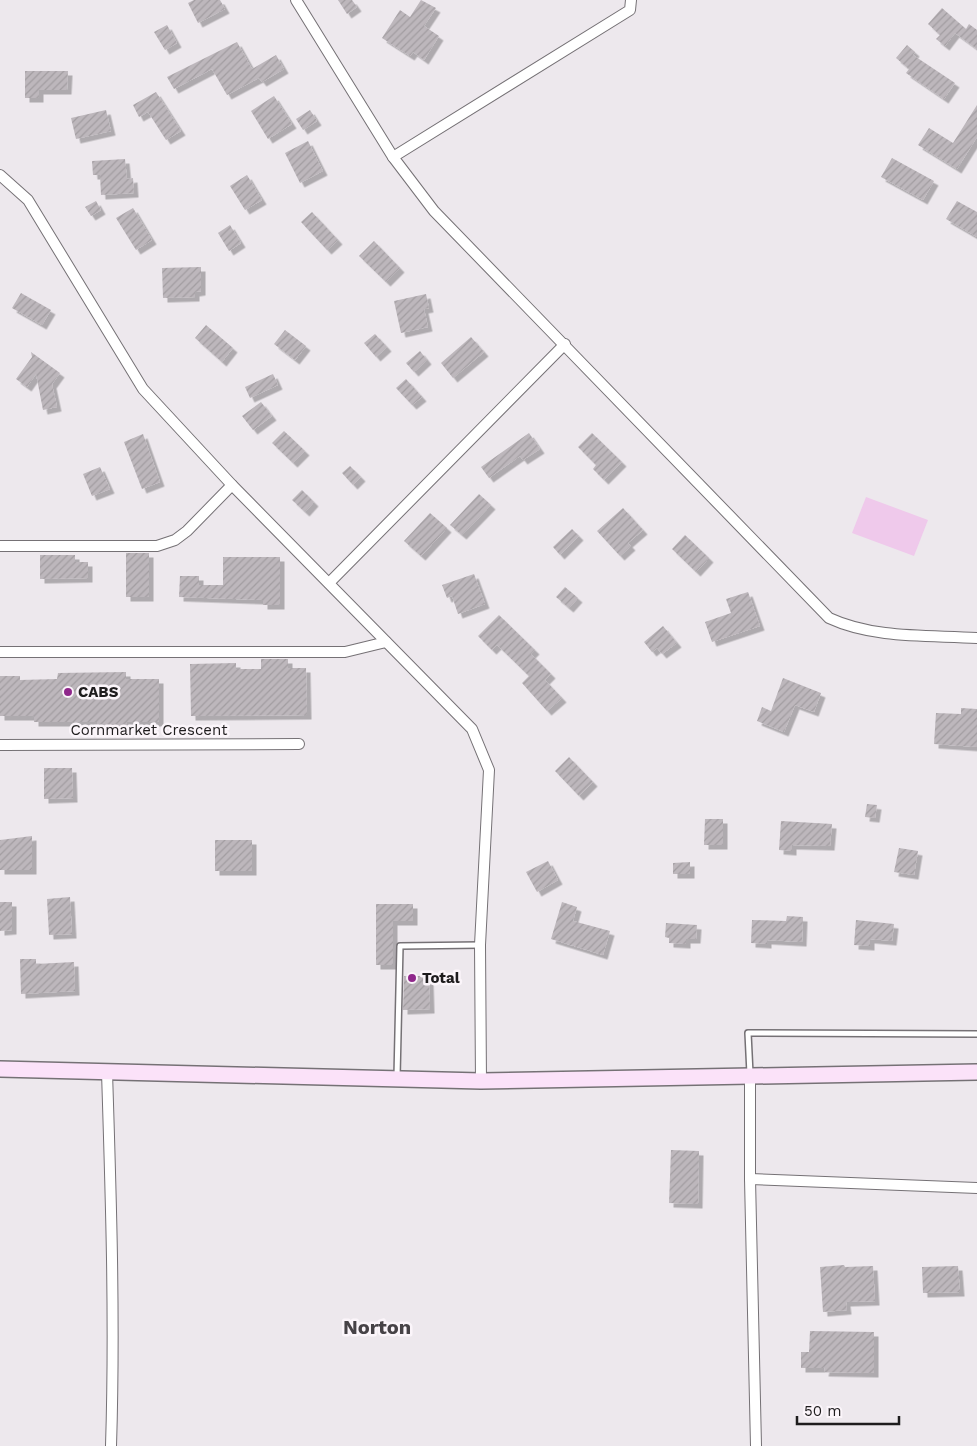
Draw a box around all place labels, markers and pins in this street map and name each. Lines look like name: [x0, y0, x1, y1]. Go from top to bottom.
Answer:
place label: CABS: [78, 683, 119, 701]
marker: CABS: [62, 686, 74, 698]
place label: Total: [422, 969, 460, 987]
marker: Total: [406, 972, 418, 984]

